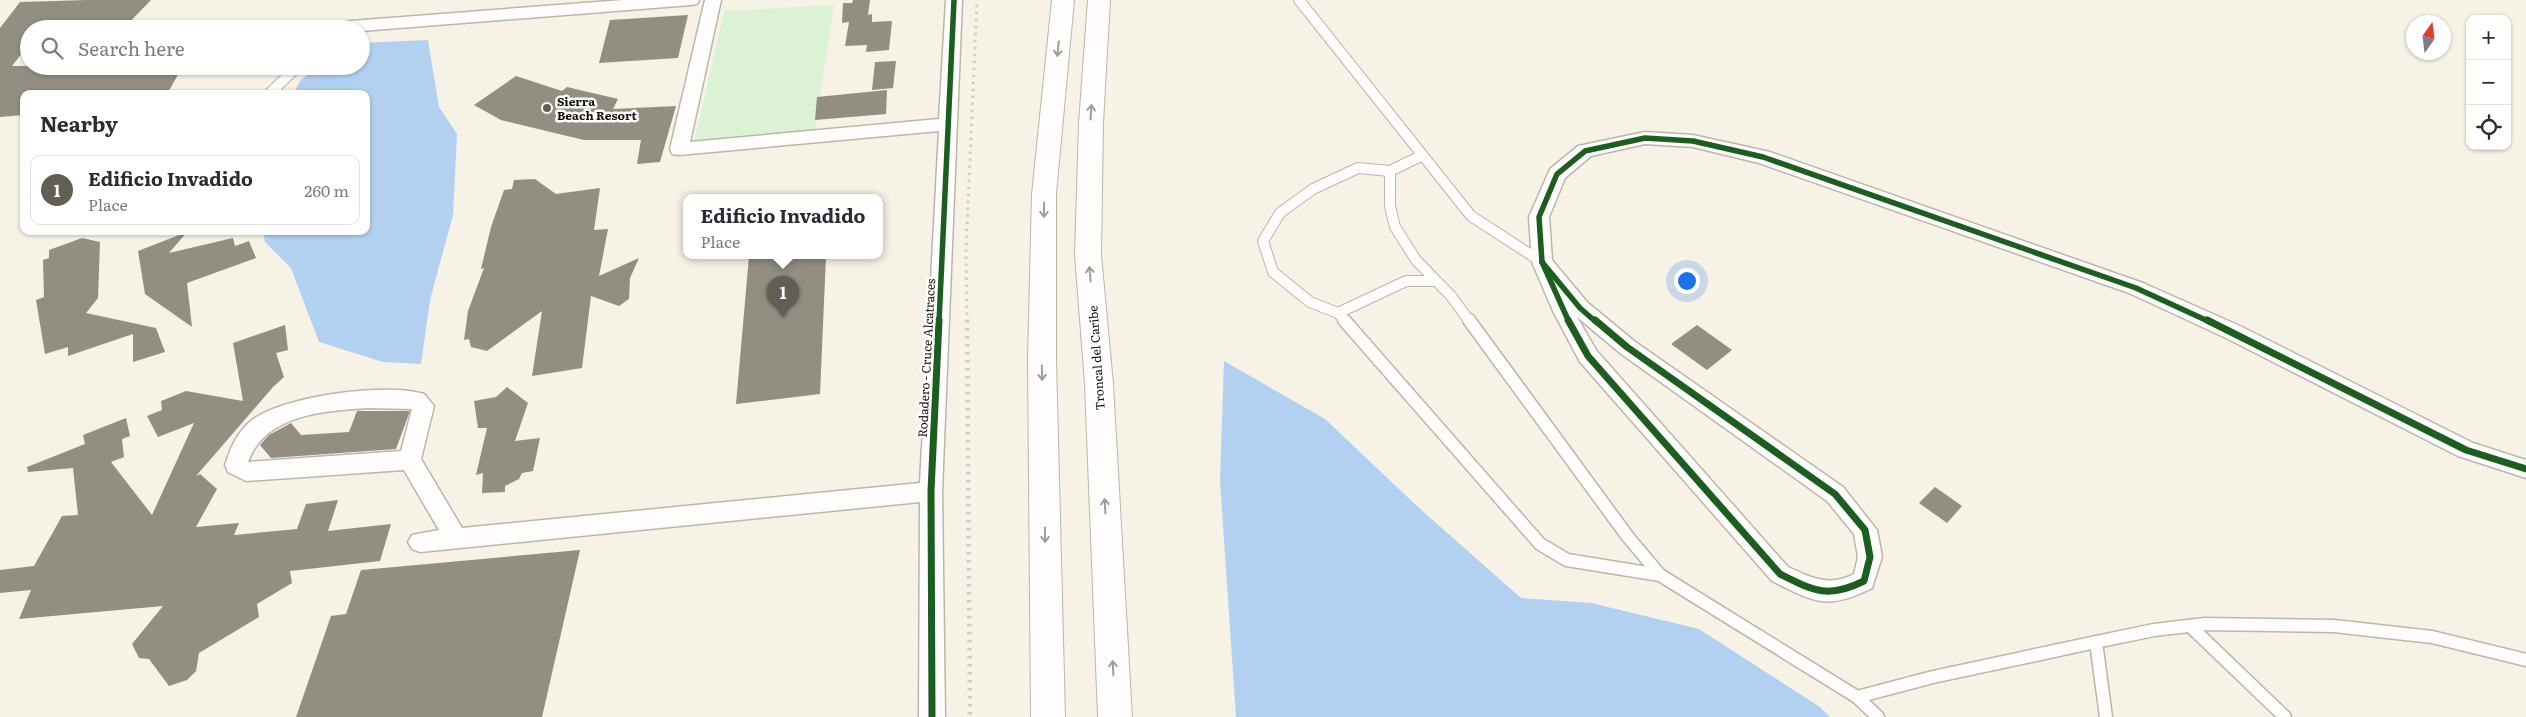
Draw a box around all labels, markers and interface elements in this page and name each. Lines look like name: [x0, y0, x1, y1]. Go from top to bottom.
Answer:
north arrow: [2406, 15, 2451, 60]
map controls: [2466, 15, 2511, 150]
button: +: [2466, 15, 2511, 60]
search box: [20, 20, 370, 75]
icon: search: [38, 34, 66, 62]
text: Search here: [78, 34, 185, 62]
one-way arrow: [1053, 40, 1063, 56]
button: −: [2466, 60, 2511, 105]
place label: Sierra Beach Resort: [557, 92, 637, 124]
marker: Sierra Beach Resort: [541, 102, 553, 114]
one-way arrow: [1087, 104, 1096, 120]
button: locate: [2466, 105, 2511, 150]
text: Nearby: [40, 107, 118, 138]
text: Edificio Invadido: [88, 164, 253, 192]
text: 1: [54, 178, 60, 202]
text: 260 m: [304, 178, 349, 202]
text: Place: [88, 192, 128, 216]
popup: [683, 194, 883, 259]
text: Edificio Invadido: [701, 201, 865, 229]
one-way arrow: [1039, 202, 1049, 218]
text: Place: [701, 229, 740, 253]
one-way arrow: [1085, 266, 1095, 282]
your location: [1674, 268, 1700, 294]
pin: 1: [767, 276, 799, 317]
street label: Rodadero - Cruce Alcatraces: [913, 277, 939, 438]
street label: Troncal del Caribe: [1083, 305, 1109, 411]
one-way arrow: [1037, 364, 1047, 381]
one-way arrow: [1100, 498, 1110, 514]
one-way arrow: [1040, 527, 1049, 543]
one-way arrow: [1108, 661, 1118, 677]

